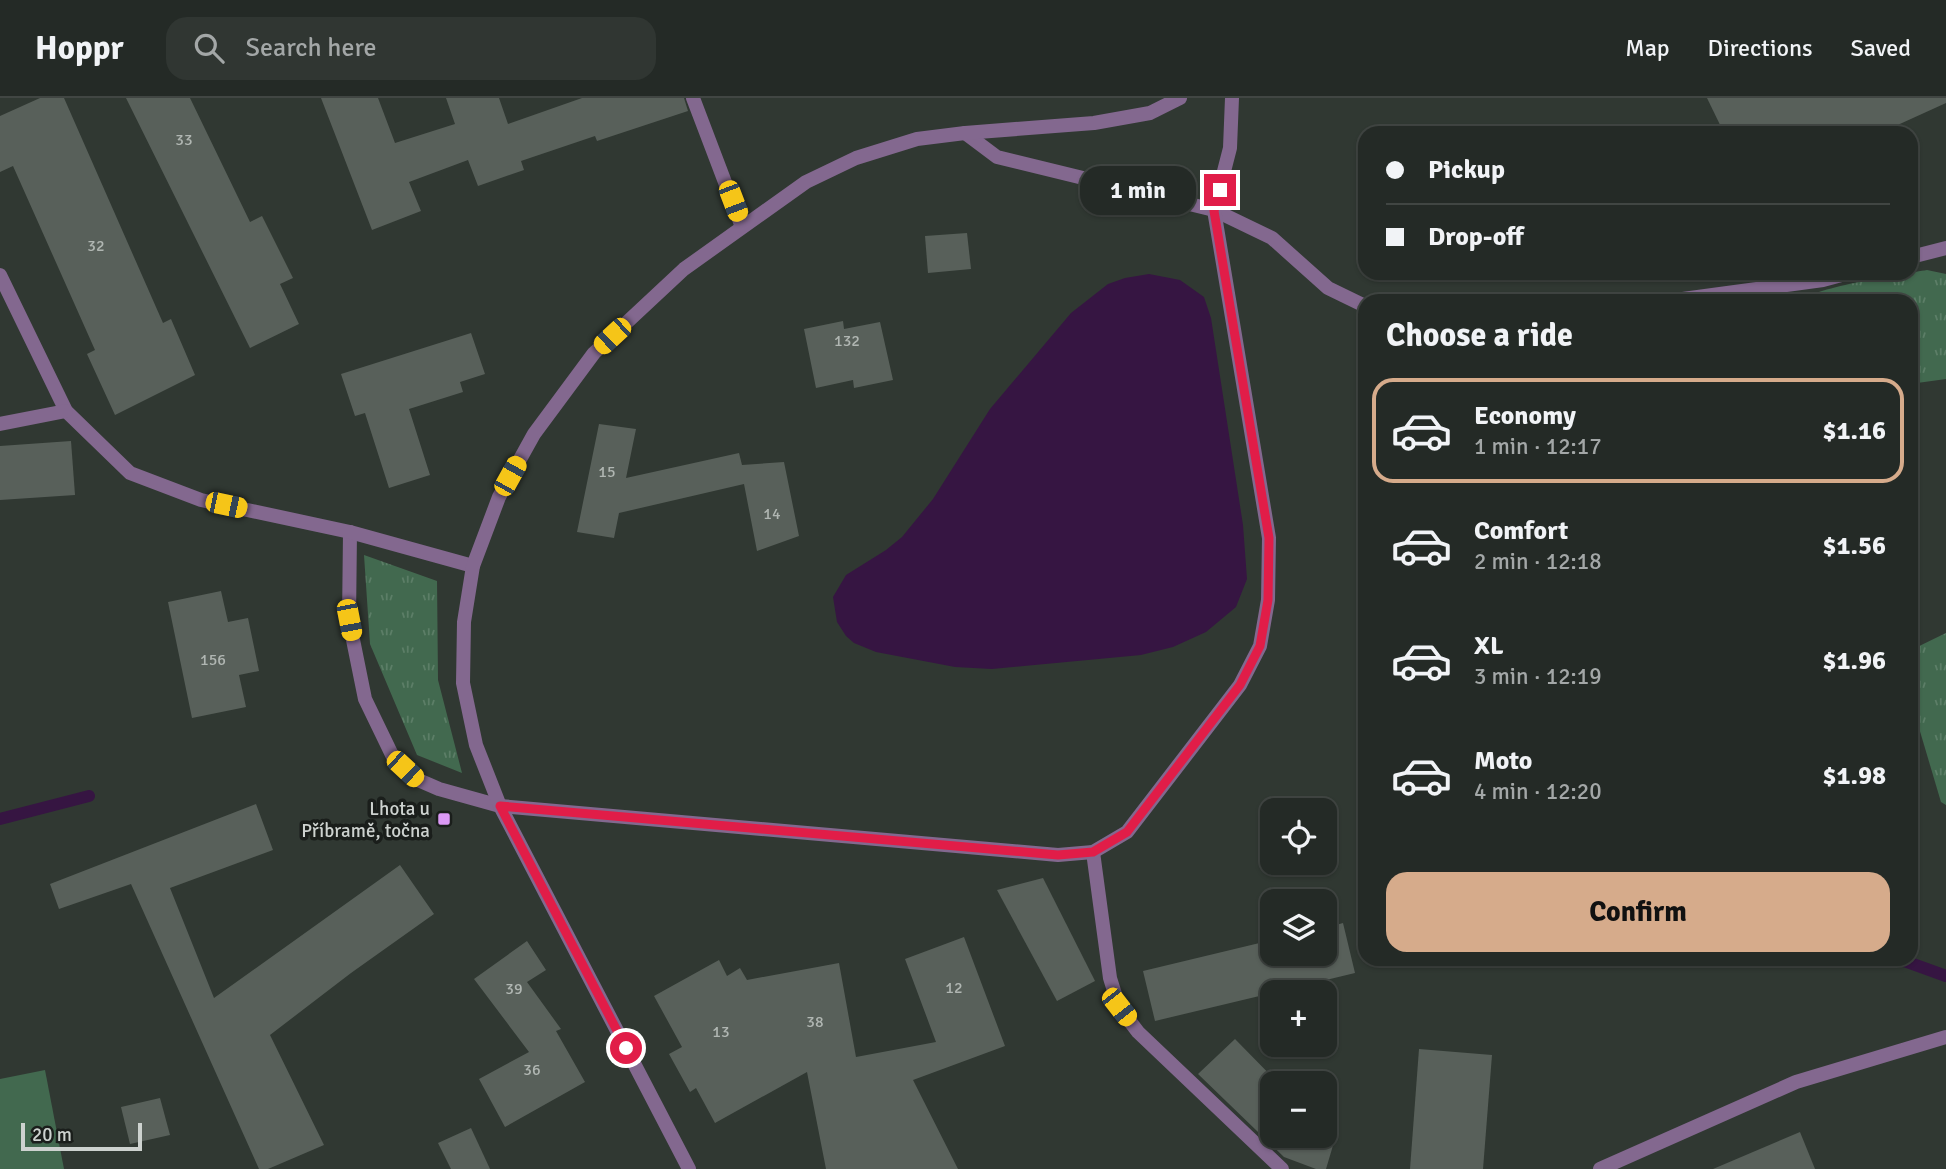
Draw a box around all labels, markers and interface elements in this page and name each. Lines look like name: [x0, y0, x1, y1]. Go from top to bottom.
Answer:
search box: [166, 17, 656, 80]
text: Hoppr: [35, 28, 124, 69]
icon: search: [190, 29, 228, 67]
text: Search here: [246, 32, 377, 64]
text: Map: [1625, 33, 1670, 63]
text: Directions: [1708, 33, 1813, 63]
text: Saved: [1851, 33, 1911, 63]
house number: 33: [175, 130, 193, 150]
text: Pickup: [1428, 154, 1505, 186]
callout: 1 min: [1080, 166, 1196, 214]
route end: [1204, 174, 1236, 206]
text: 1 min: [1110, 176, 1166, 205]
car: [716, 178, 751, 224]
text: Drop-off: [1428, 221, 1524, 253]
house number: 32: [87, 236, 105, 256]
car: [590, 314, 635, 358]
text: Choose a ride: [1386, 316, 1573, 355]
house number: 132: [834, 331, 860, 351]
icon: car: [1390, 399, 1453, 462]
text: Economy: [1474, 400, 1576, 432]
text: $1.16: [1822, 415, 1886, 447]
text: 1 min · 12:17: [1474, 432, 1602, 461]
car: [491, 453, 530, 499]
house number: 15: [598, 462, 616, 482]
car: [204, 490, 249, 520]
house number: 14: [763, 504, 781, 524]
icon: car: [1390, 514, 1453, 577]
text: Comfort: [1474, 515, 1568, 547]
text: $1.56: [1822, 530, 1886, 562]
text: 2 min · 12:18: [1474, 547, 1602, 576]
car: [335, 597, 364, 643]
icon: car: [1390, 629, 1453, 692]
text: XL: [1474, 630, 1504, 662]
text: $1.96: [1822, 645, 1886, 677]
house number: 156: [200, 650, 226, 670]
text: 3 min · 12:19: [1474, 662, 1602, 691]
icon: car: [1390, 744, 1453, 807]
text: Moto: [1474, 745, 1532, 777]
car: [383, 747, 428, 791]
text: $1.98: [1822, 760, 1886, 792]
text: 4 min · 12:20: [1474, 777, 1602, 806]
place label: Lhota u Příbramě, točna: [301, 797, 430, 843]
map controls: [1260, 798, 1337, 1148]
button: locate: [1260, 798, 1337, 875]
marker: Lhota u Příbramě, točna: [436, 811, 452, 827]
button: Confirm: [1386, 872, 1890, 952]
button: layers: [1260, 889, 1337, 966]
house number: 12: [945, 978, 963, 998]
house number: 39: [505, 979, 523, 999]
button: +: [1260, 980, 1337, 1057]
car: [1098, 984, 1141, 1030]
house number: 38: [806, 1012, 824, 1032]
house number: 13: [712, 1022, 730, 1042]
route start: [610, 1032, 642, 1064]
house number: 36: [523, 1060, 541, 1080]
button: −: [1260, 1071, 1337, 1148]
scale bar: [21, 1120, 142, 1152]
text: 20 m: [32, 1123, 72, 1147]

